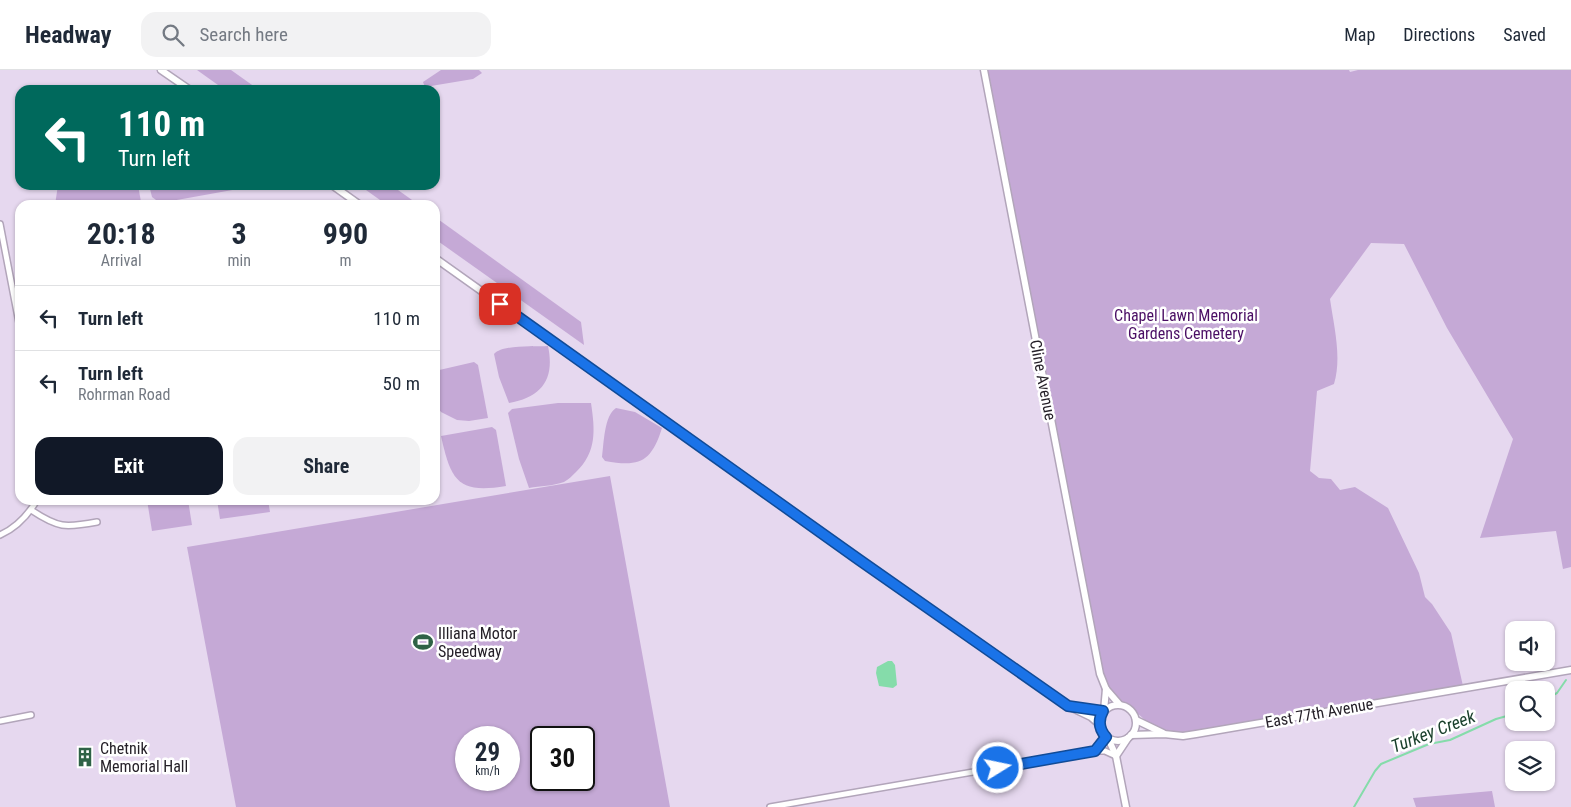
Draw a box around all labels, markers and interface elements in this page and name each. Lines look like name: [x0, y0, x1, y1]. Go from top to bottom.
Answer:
search box: [141, 12, 491, 57]
text: Headway: [25, 21, 111, 49]
icon: search: [159, 21, 187, 49]
text: Search here: [199, 23, 288, 46]
text: Map: [1344, 24, 1375, 45]
text: Directions: [1403, 24, 1475, 45]
text: Saved: [1503, 24, 1546, 45]
text: 110 m: [118, 104, 205, 145]
icon: left: [35, 105, 100, 170]
text: Turn left: [118, 146, 190, 171]
text: 20:18: [87, 216, 156, 251]
text: 3: [232, 216, 247, 251]
text: 990: [323, 216, 368, 251]
text: Arrival: [101, 251, 142, 270]
text: min: [227, 251, 251, 270]
text: m: [339, 251, 351, 270]
pin: [479, 283, 521, 325]
icon: arrive: [486, 290, 514, 318]
icon: left: [35, 304, 63, 332]
park label: Chapel Lawn Memorial Gardens Cemetery: [1114, 306, 1258, 343]
text: Turn left: [78, 307, 143, 330]
text: 110 m: [373, 307, 420, 330]
street label: Cline Avenue: [1026, 338, 1060, 422]
text: Turn left: [78, 362, 143, 385]
icon: left: [35, 369, 63, 397]
text: 50 m: [383, 372, 420, 395]
text: Rohrman Road: [78, 385, 170, 404]
button: Exit: [35, 437, 223, 495]
button: Share: [233, 437, 420, 495]
map controls: [1505, 621, 1555, 791]
button: sound: [1505, 621, 1555, 671]
place label: Illiana Motor Speedway: [438, 624, 517, 661]
sports icon: Illiana Motor Speedway: [412, 631, 434, 653]
button: search: [1505, 681, 1555, 731]
street label: East 77th Avenue: [1264, 694, 1374, 732]
water label: Turkey Creek: [1388, 705, 1479, 757]
speed limit sign: 30: [530, 726, 595, 791]
text: 29: [475, 738, 500, 767]
place label: Chetnik Memorial Hall: [100, 739, 188, 776]
position arrow: [971, 741, 1023, 793]
button: layers: [1505, 741, 1555, 791]
building icon: Chetnik Memorial Hall: [74, 746, 96, 768]
text: km/h: [475, 764, 500, 778]

